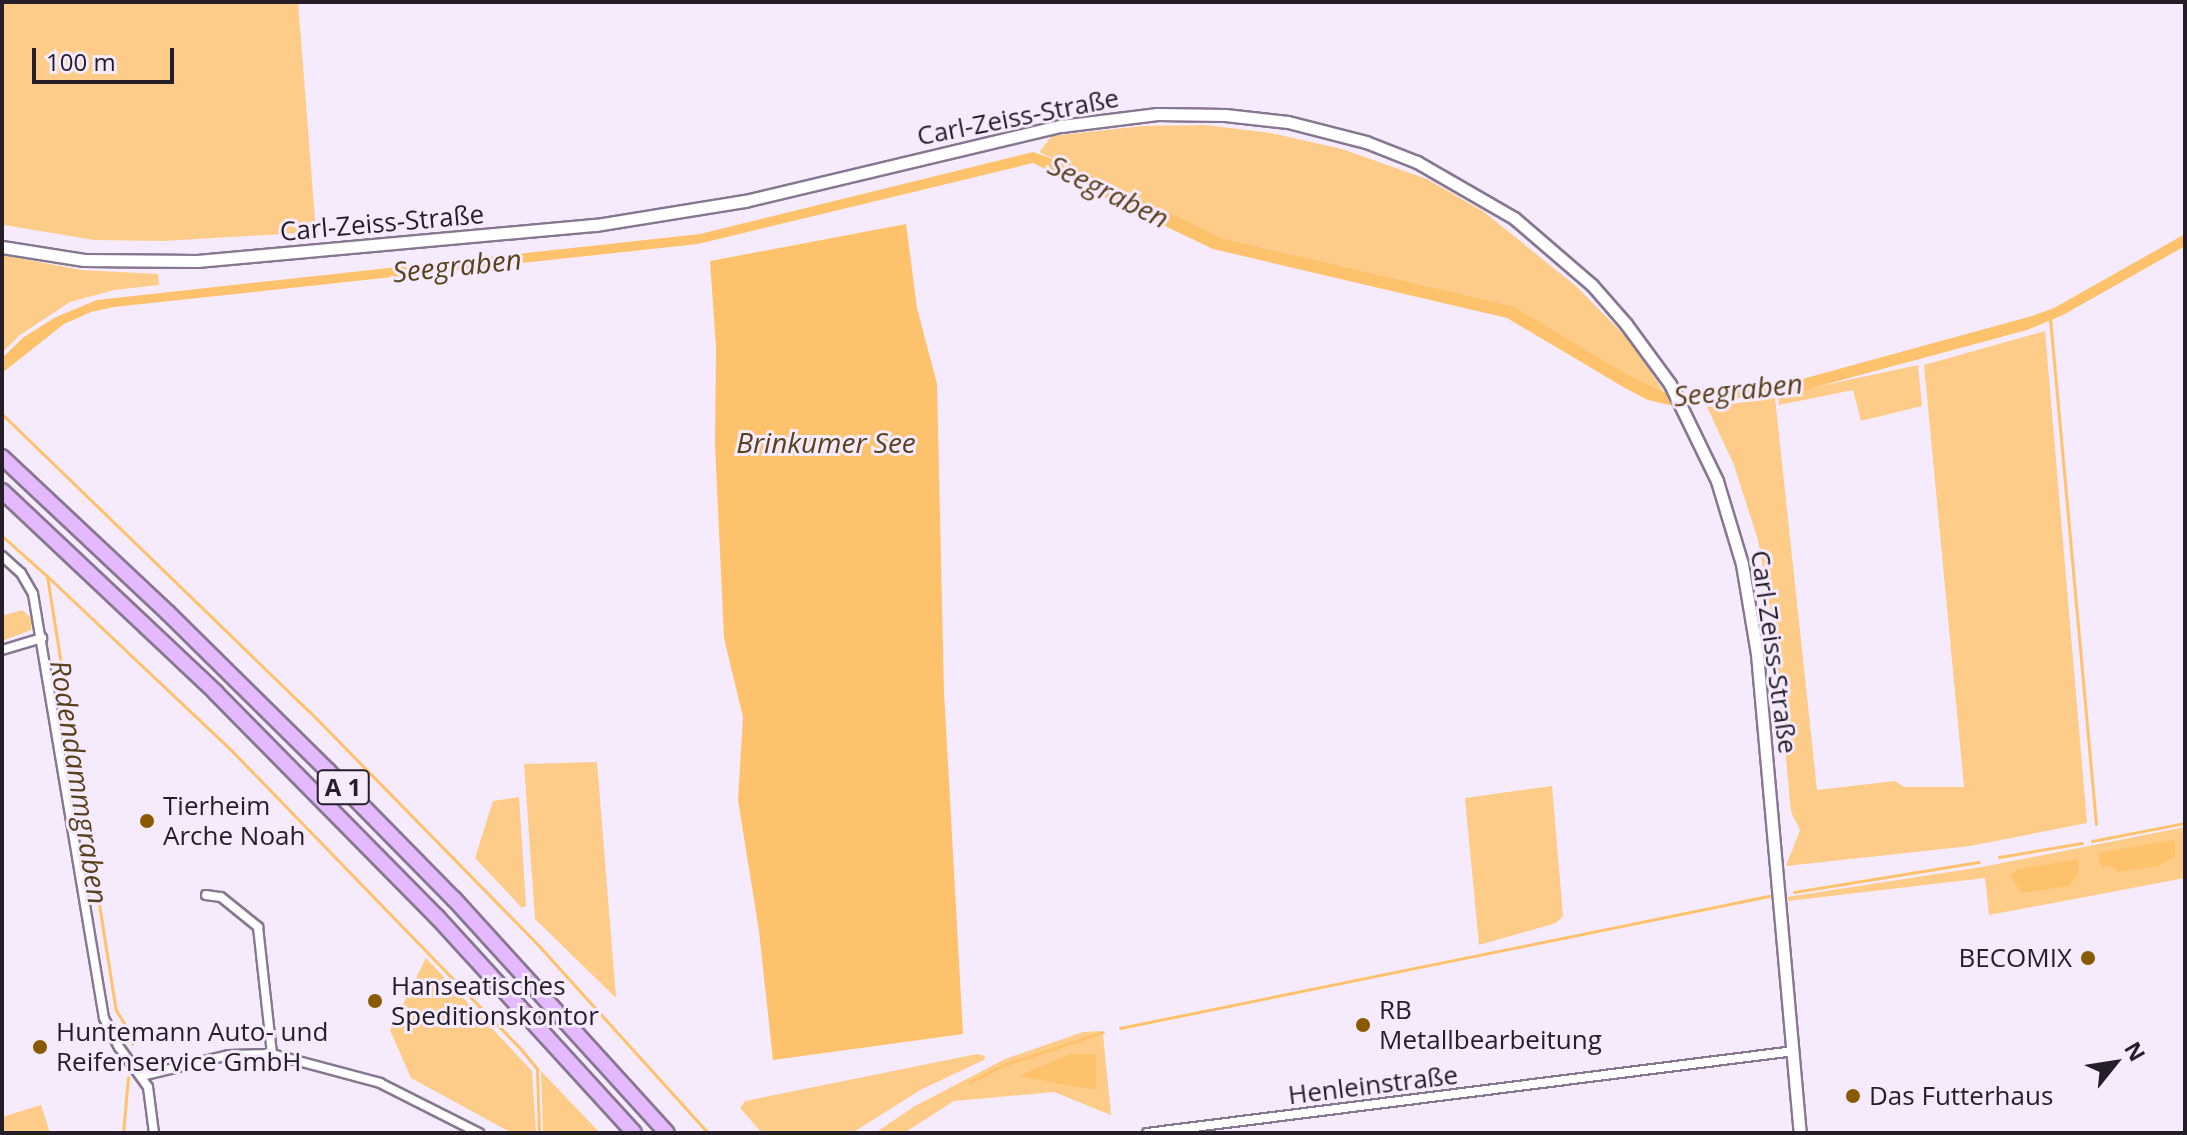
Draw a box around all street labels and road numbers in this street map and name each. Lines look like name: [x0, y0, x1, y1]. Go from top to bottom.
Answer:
street label: Carl-Zeiss-Straße: [914, 82, 1122, 152]
street label: Carl-Zeiss-Straße: [279, 199, 485, 247]
street label: Carl-Zeiss-Straße: [1744, 548, 1804, 756]
road number: A 1: [315, 767, 371, 807]
street label: Henleinstraße: [1286, 1059, 1460, 1111]

